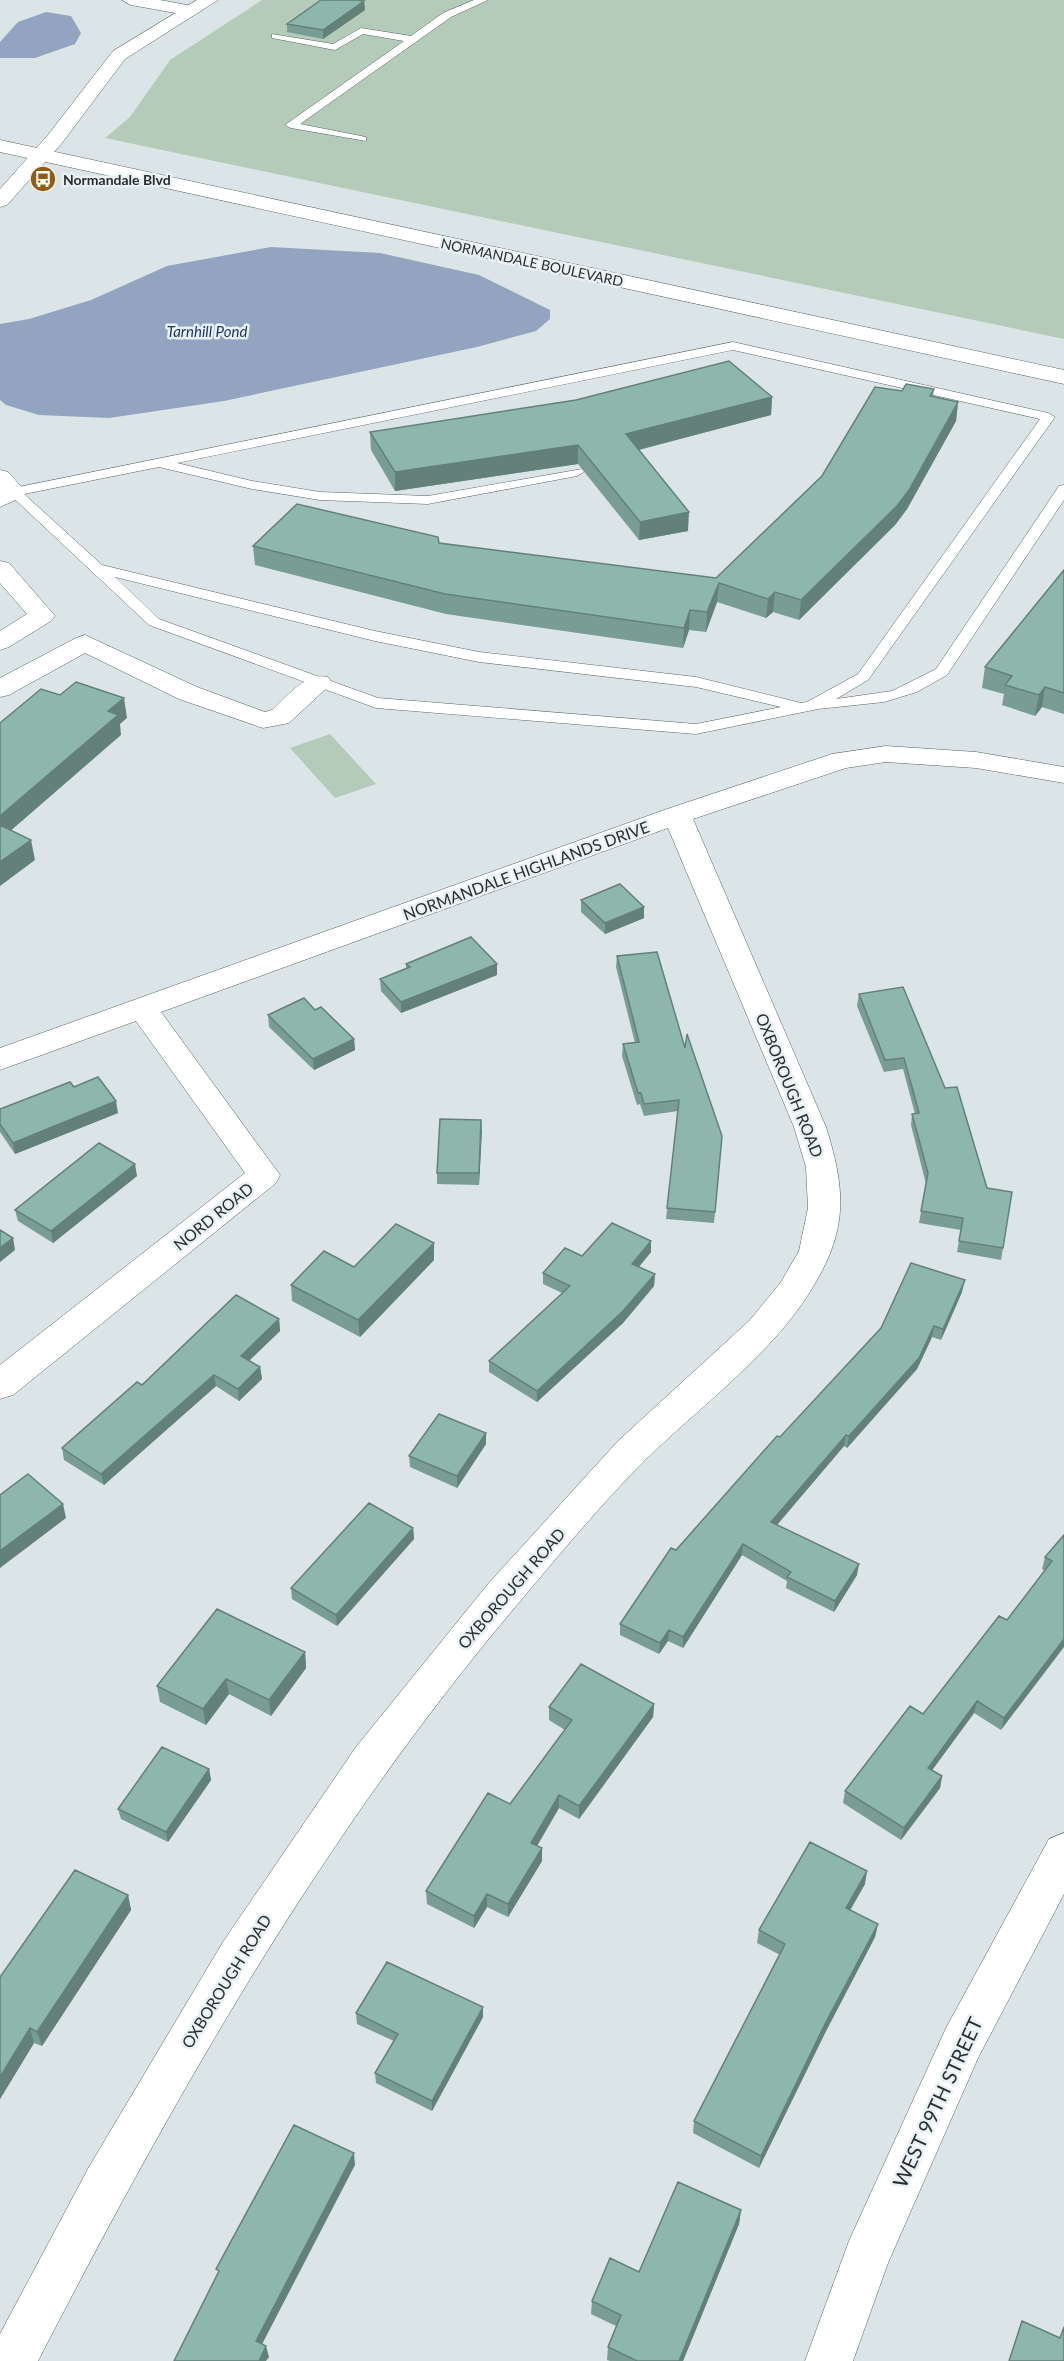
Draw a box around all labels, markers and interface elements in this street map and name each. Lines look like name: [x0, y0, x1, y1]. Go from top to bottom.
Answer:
bus stop icon: Normandale Blvd: [28, 164, 58, 194]
place label: Normandale Blvd: [63, 171, 171, 188]
street label: NORMANDALE BOULEVARD: [439, 234, 625, 290]
water label: Tarnhill Pond: [167, 322, 247, 340]
street label: NORMANDALE HIGHLANDS DRIVE: [400, 816, 652, 924]
street label: OXBOROUGH ROAD: [752, 1010, 828, 1160]
street label: NORD ROAD: [169, 1178, 257, 1254]
street label: OXBOROUGH ROAD: [453, 1524, 569, 1652]
street label: OXBOROUGH ROAD: [177, 1911, 275, 2051]
street label: WEST 99TH STREET: [887, 2013, 987, 2191]

